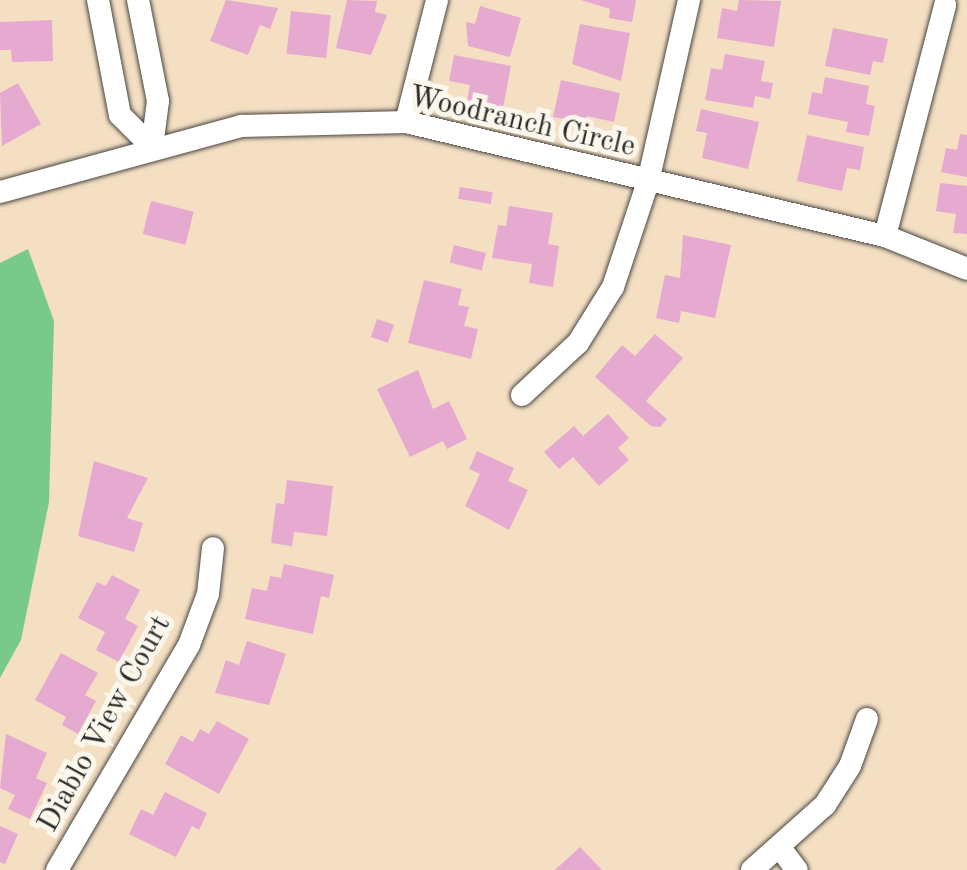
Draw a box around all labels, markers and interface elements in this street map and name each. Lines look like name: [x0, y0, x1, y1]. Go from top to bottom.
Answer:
street label: Woodranch Circle: [405, 78, 639, 166]
street label: Diablo View Court: [31, 609, 179, 839]

